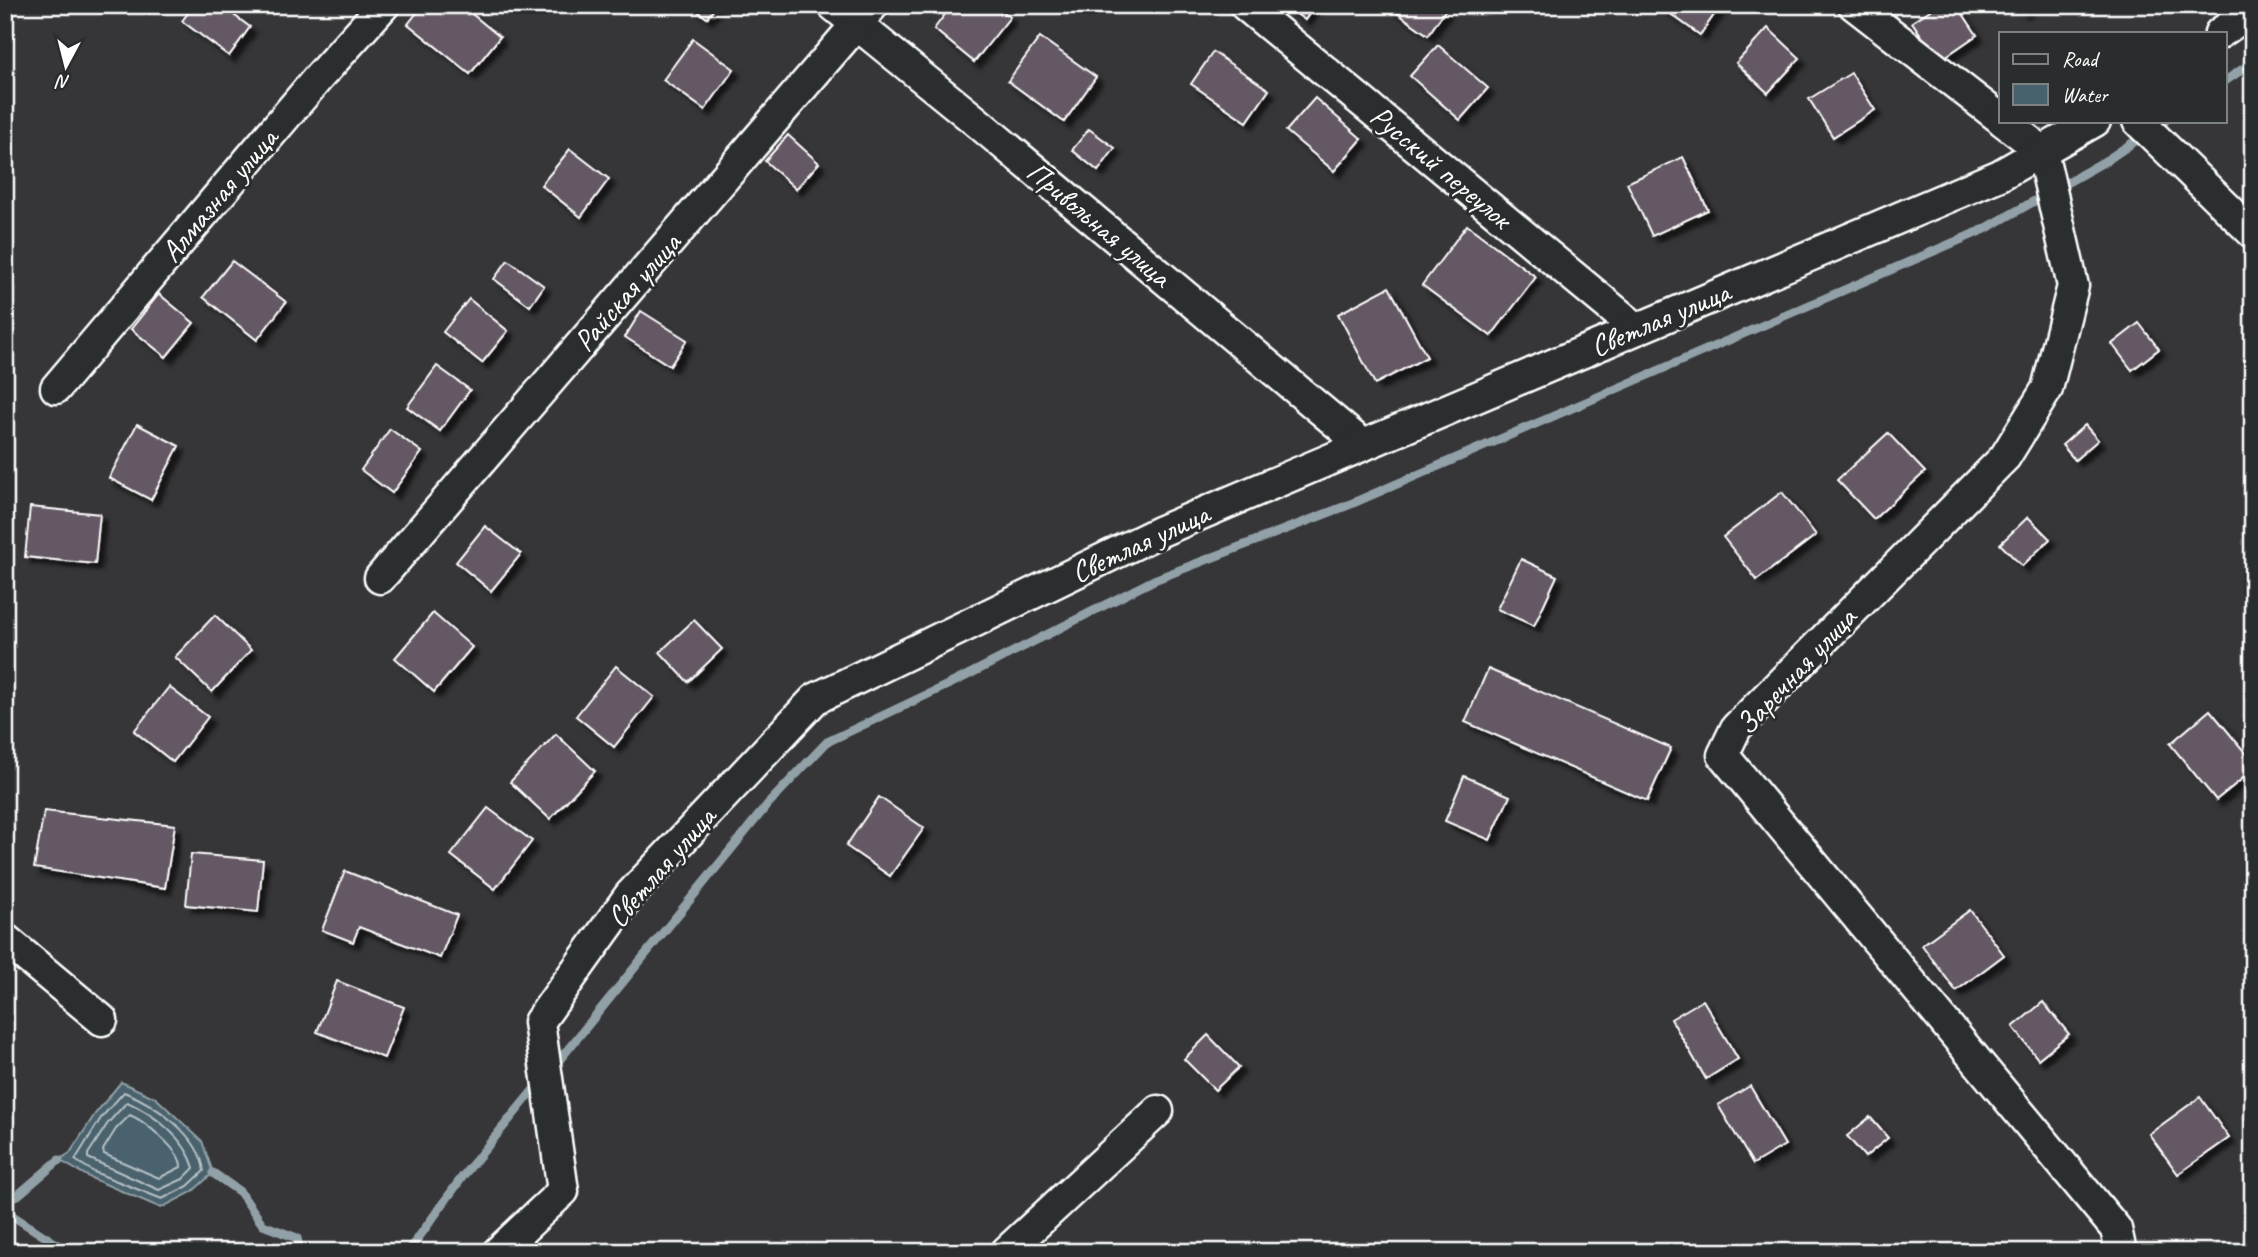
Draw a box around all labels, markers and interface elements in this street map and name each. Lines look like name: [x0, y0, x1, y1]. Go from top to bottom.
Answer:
north arrow: [32, 32, 102, 102]
legend: [1999, 32, 2226, 122]
text: Road: [2062, 46, 2101, 72]
text: N: [54, 69, 71, 95]
text: Water: [2062, 82, 2109, 108]
street label: Русский переулок: [1363, 97, 1522, 239]
street label: Алмазная улица: [152, 118, 288, 270]
street label: Привольная улица: [1019, 153, 1180, 297]
street label: Райская улица: [565, 223, 690, 359]
street label: Светлая улица: [1585, 272, 1738, 365]
street label: Светлая улица: [1065, 493, 1217, 591]
street label: Заречная улица: [1727, 598, 1866, 743]
street label: Светлая улица: [598, 797, 726, 935]

